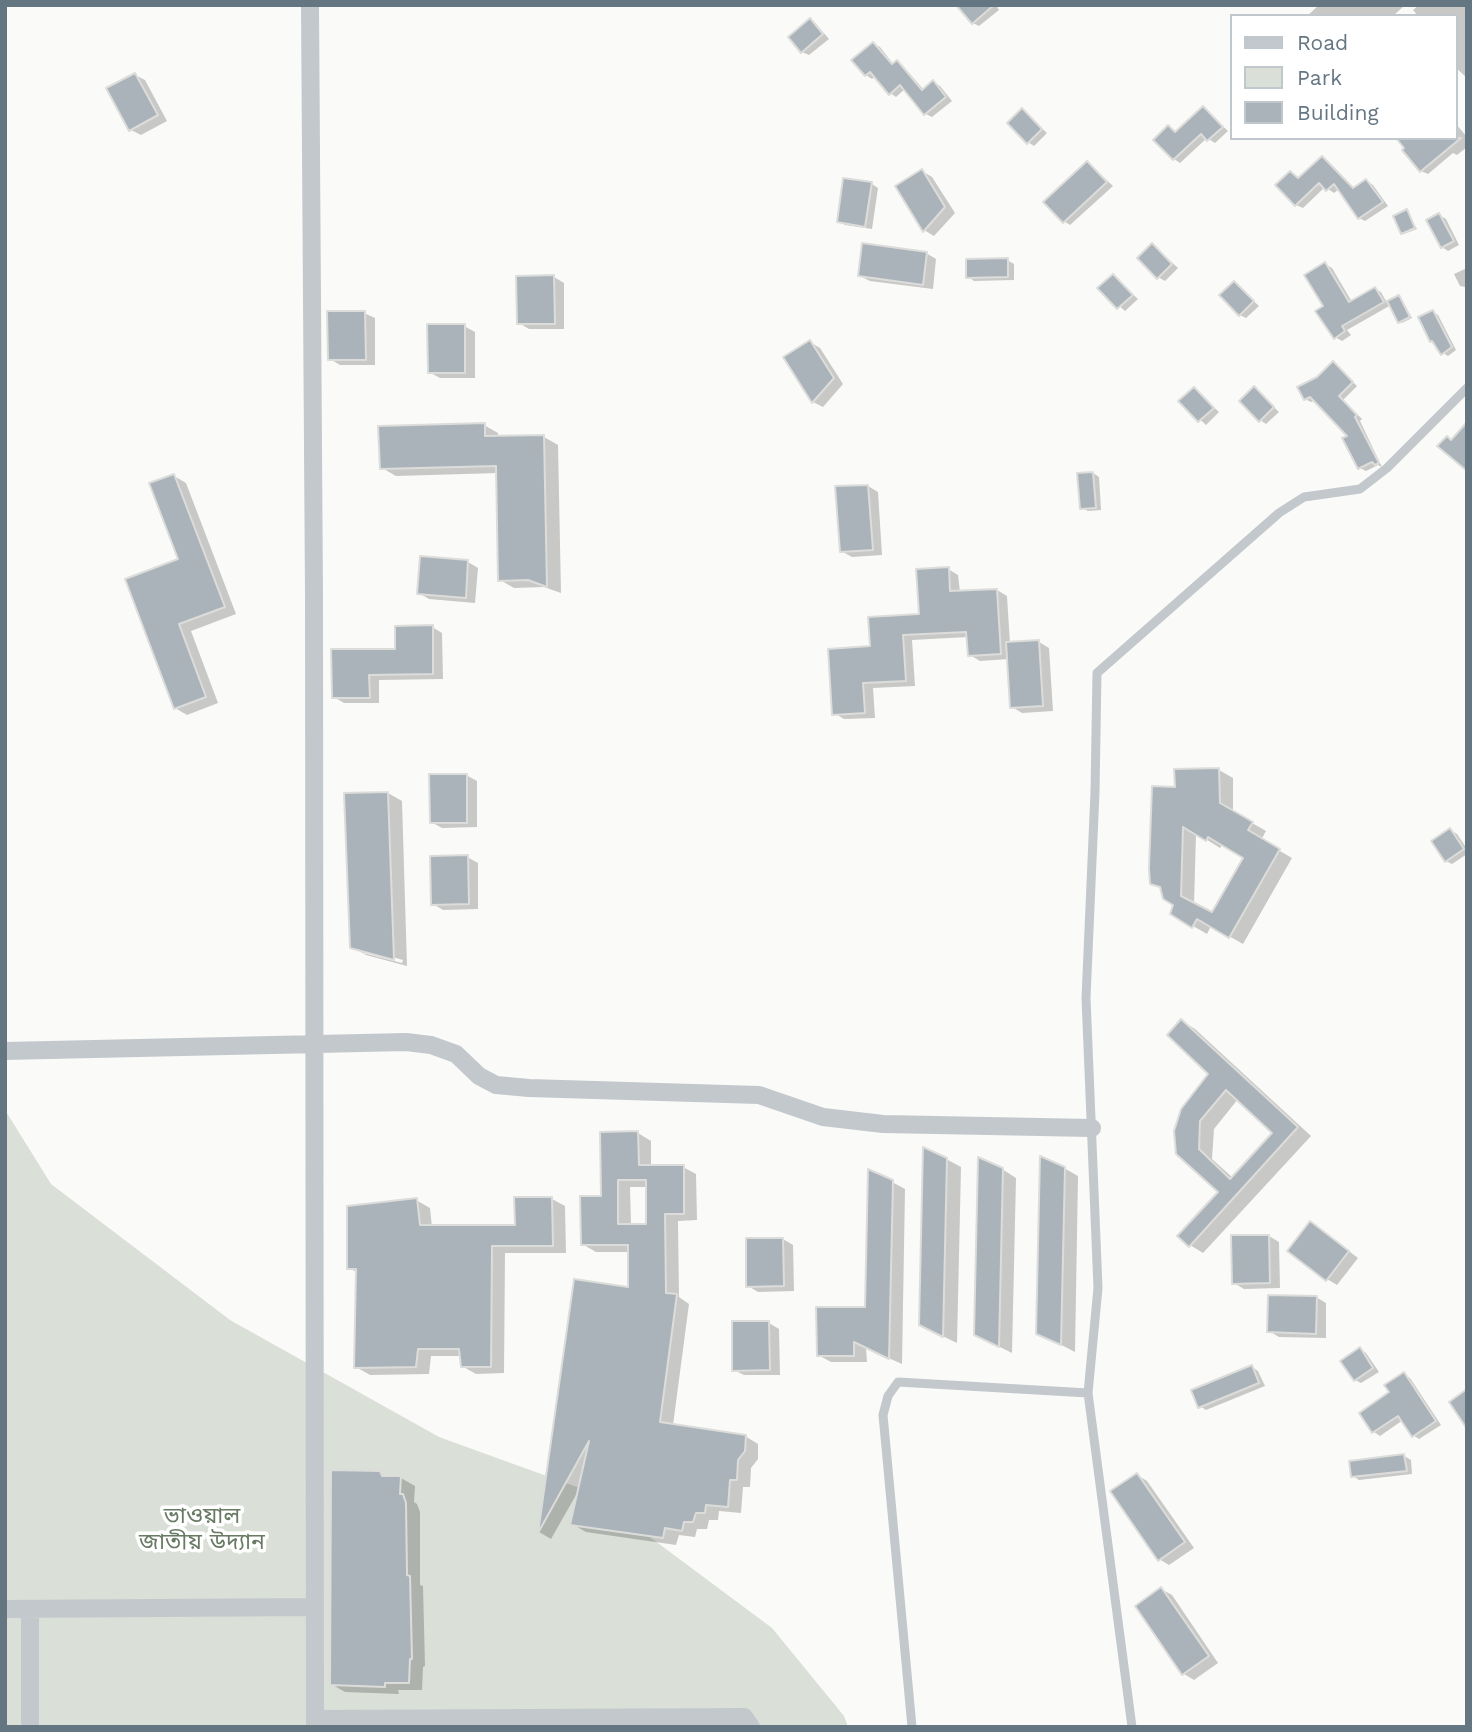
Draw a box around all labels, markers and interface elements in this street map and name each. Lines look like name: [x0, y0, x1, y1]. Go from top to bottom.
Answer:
legend: [1230, 14, 1458, 140]
text: Road: [1297, 30, 1348, 55]
text: Park: [1297, 65, 1342, 90]
text: Building: [1297, 100, 1379, 125]
park label: ভাওয়াল জাতীয় উদ্যান: [139, 1502, 265, 1556]

